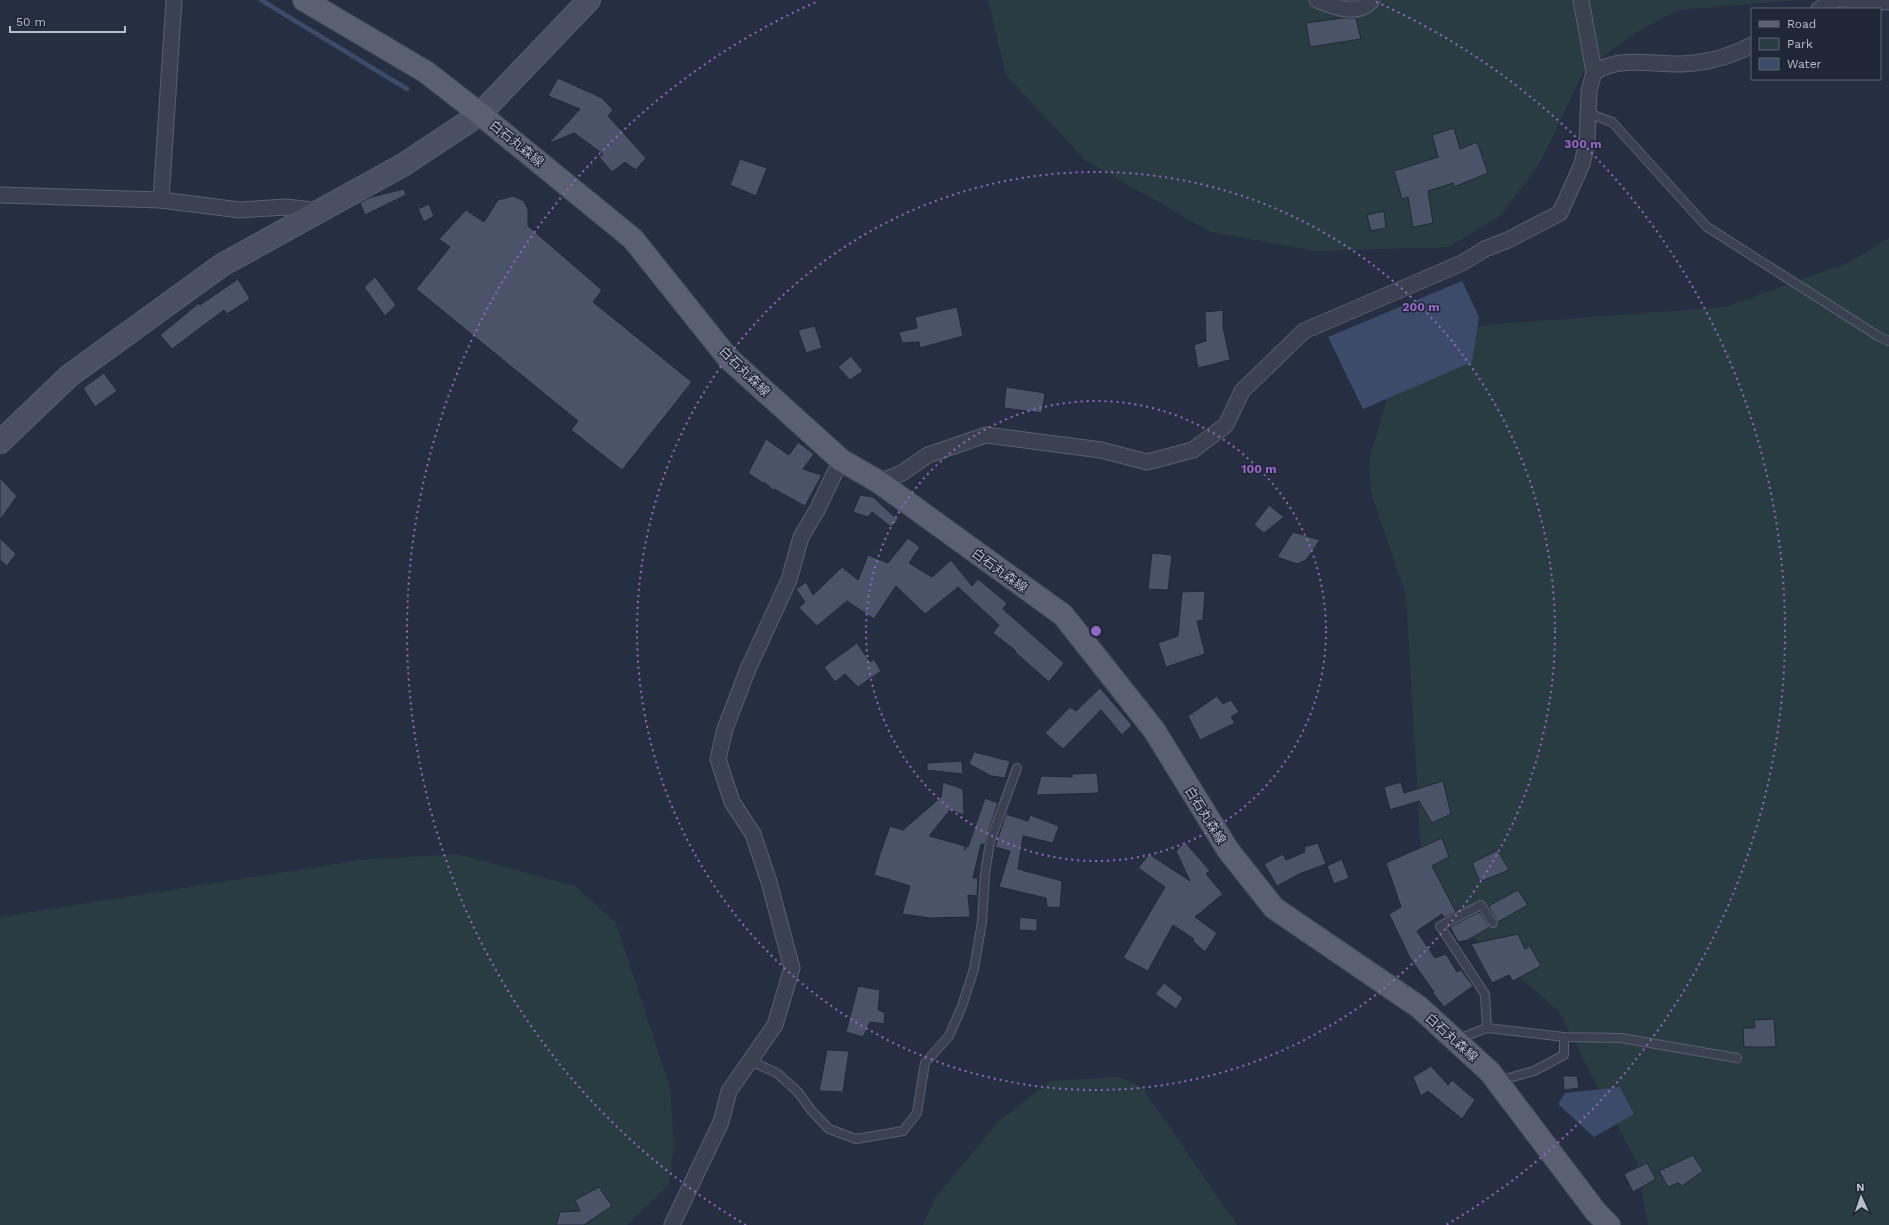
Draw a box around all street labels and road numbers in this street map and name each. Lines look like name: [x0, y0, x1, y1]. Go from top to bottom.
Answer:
street label: 白石丸森線: [487, 117, 547, 170]
street label: 白石丸森線: [716, 343, 773, 399]
street label: 白石丸森線: [969, 545, 1030, 596]
street label: 白石丸森線: [1182, 784, 1229, 847]
street label: 白石丸森線: [1422, 1010, 1481, 1065]

